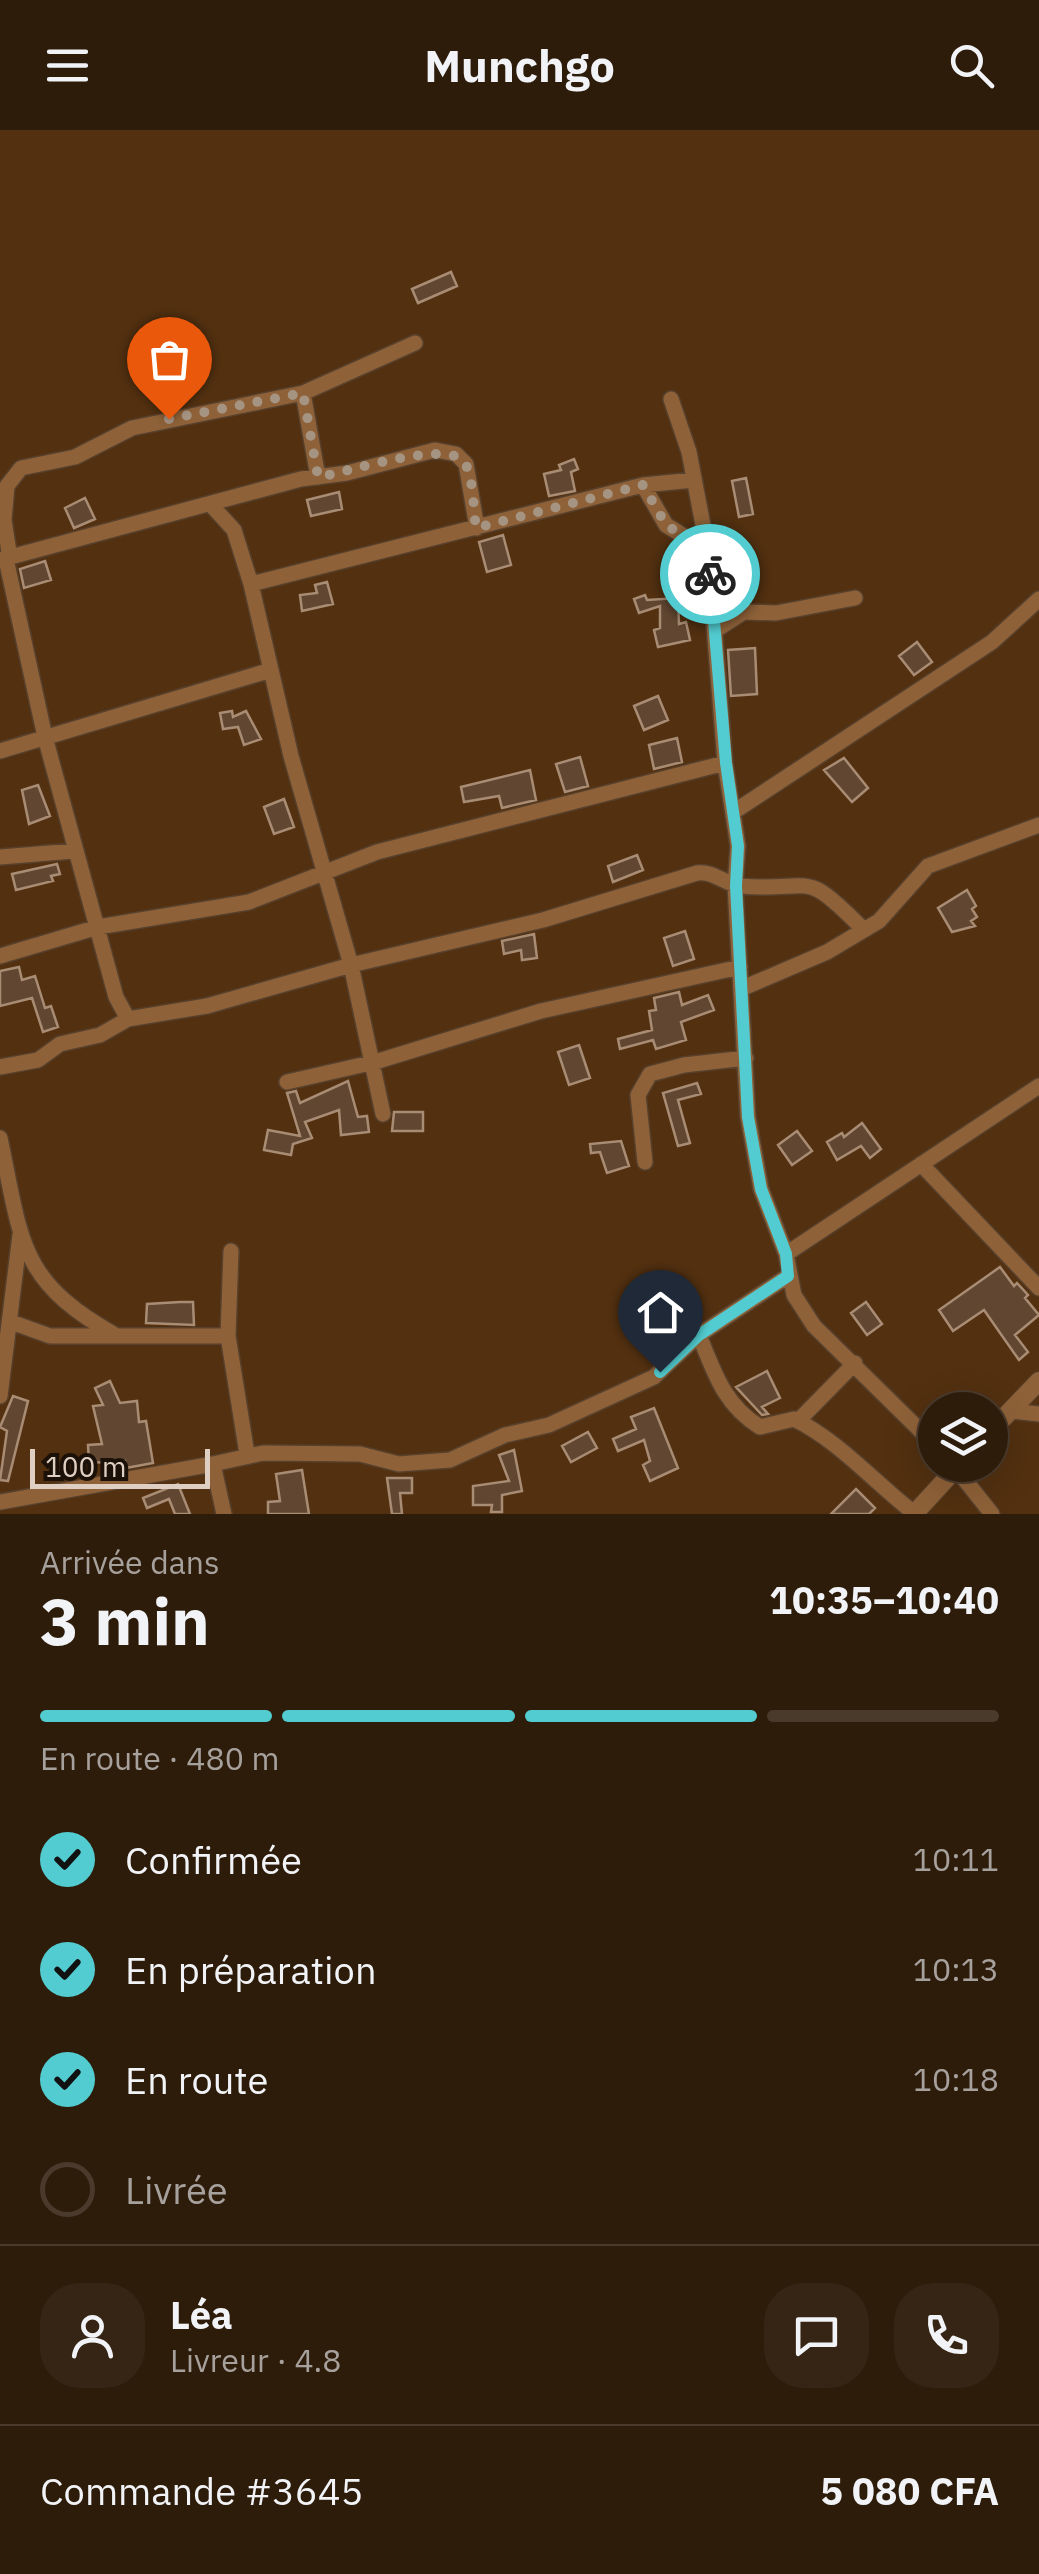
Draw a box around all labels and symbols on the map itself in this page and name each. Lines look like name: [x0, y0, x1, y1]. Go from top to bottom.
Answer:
pin: [127, 317, 212, 420]
courier: [660, 524, 760, 624]
pin: [618, 1270, 703, 1373]
scale bar: [30, 1444, 210, 1488]

